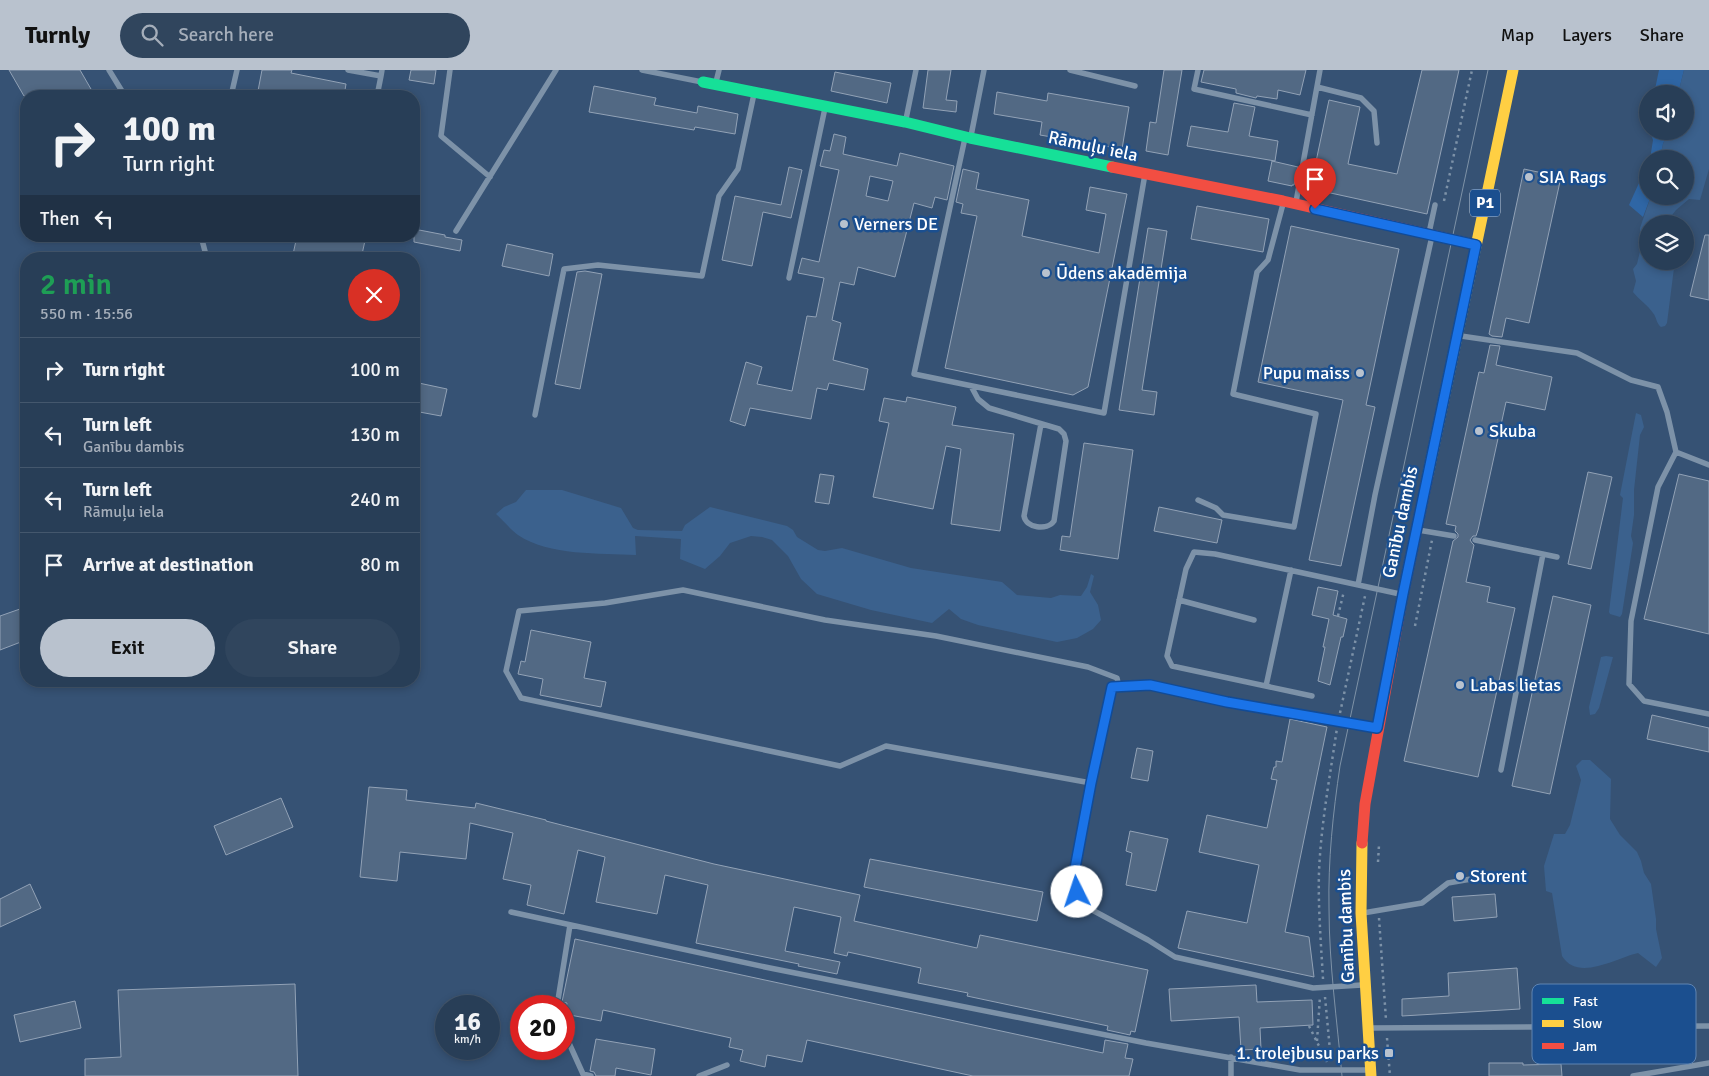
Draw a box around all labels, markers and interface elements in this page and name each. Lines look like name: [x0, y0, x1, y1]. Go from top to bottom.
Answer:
search box: [120, 13, 470, 58]
text: Turnly: [25, 20, 90, 50]
icon: search: [138, 21, 166, 49]
text: Search here: [178, 23, 274, 47]
text: Map: [1501, 24, 1534, 46]
text: Layers: [1562, 24, 1612, 46]
text: Share: [1640, 24, 1684, 46]
map controls: [1639, 85, 1694, 270]
button: sound: [1639, 85, 1694, 140]
text: 100 m: [123, 107, 216, 150]
icon: right: [40, 110, 105, 175]
street label: Rāmuļu iela: [1046, 126, 1140, 166]
text: Turn right: [123, 150, 215, 177]
button: search: [1639, 150, 1694, 205]
pin: [1294, 158, 1336, 209]
icon: arrive: [1301, 165, 1329, 193]
place label: SIA Rags: [1539, 166, 1606, 188]
marker: SIA Rags: [1523, 171, 1535, 183]
road number: P1: [1470, 190, 1500, 216]
icon: left: [90, 205, 118, 233]
text: Then: [40, 207, 80, 231]
place label: Verners DE: [854, 213, 938, 235]
button: layers: [1639, 215, 1694, 270]
marker: Verners DE: [838, 218, 850, 230]
place label: Ūdens akadēmija: [1056, 262, 1187, 284]
text: 2 min: [40, 266, 112, 303]
marker: Ūdens akadēmija: [1040, 267, 1052, 279]
button: close: [348, 269, 400, 321]
text: 550 m · 15:56: [40, 304, 133, 324]
icon: right: [40, 356, 68, 384]
text: Turn right: [83, 358, 165, 382]
text: 100 m: [350, 358, 400, 382]
place label: Pupu maiss: [1263, 362, 1350, 384]
marker: Pupu maiss: [1354, 367, 1366, 379]
text: Turn left: [83, 413, 152, 437]
place label: Skuba: [1489, 420, 1536, 442]
icon: left: [40, 421, 68, 449]
text: 130 m: [350, 423, 400, 447]
marker: Skuba: [1473, 425, 1485, 437]
text: Ganību dambis: [83, 437, 184, 457]
street label: Ganību dambis: [1377, 464, 1423, 580]
text: Turn left: [83, 478, 152, 502]
icon: left: [40, 486, 68, 514]
text: 240 m: [350, 488, 400, 512]
text: Rāmuļu iela: [83, 502, 164, 522]
icon: arrive: [40, 551, 68, 579]
text: Arrive at destination: [83, 553, 254, 577]
text: 80 m: [360, 553, 400, 577]
button: Exit: [40, 619, 215, 677]
button: Share: [225, 619, 400, 677]
place label: Labas lietas: [1470, 674, 1561, 696]
marker: Labas lietas: [1454, 679, 1466, 691]
position arrow: [1050, 865, 1102, 917]
place label: Storent: [1470, 865, 1527, 887]
street label: Ganību dambis: [1333, 869, 1359, 983]
marker: Storent: [1454, 870, 1466, 882]
legend: [1532, 984, 1696, 1064]
text: Fast: [1573, 993, 1598, 1010]
speed limit sign: 20: [510, 995, 575, 1060]
text: 16: [454, 1006, 481, 1037]
text: Slow: [1573, 1015, 1602, 1032]
text: km/h: [454, 1032, 481, 1047]
text: Jam: [1573, 1038, 1597, 1055]
place label: 1. trolejbusu parks: [1236, 1042, 1379, 1064]
marker: 1. trolejbusu parks: [1383, 1047, 1395, 1059]

